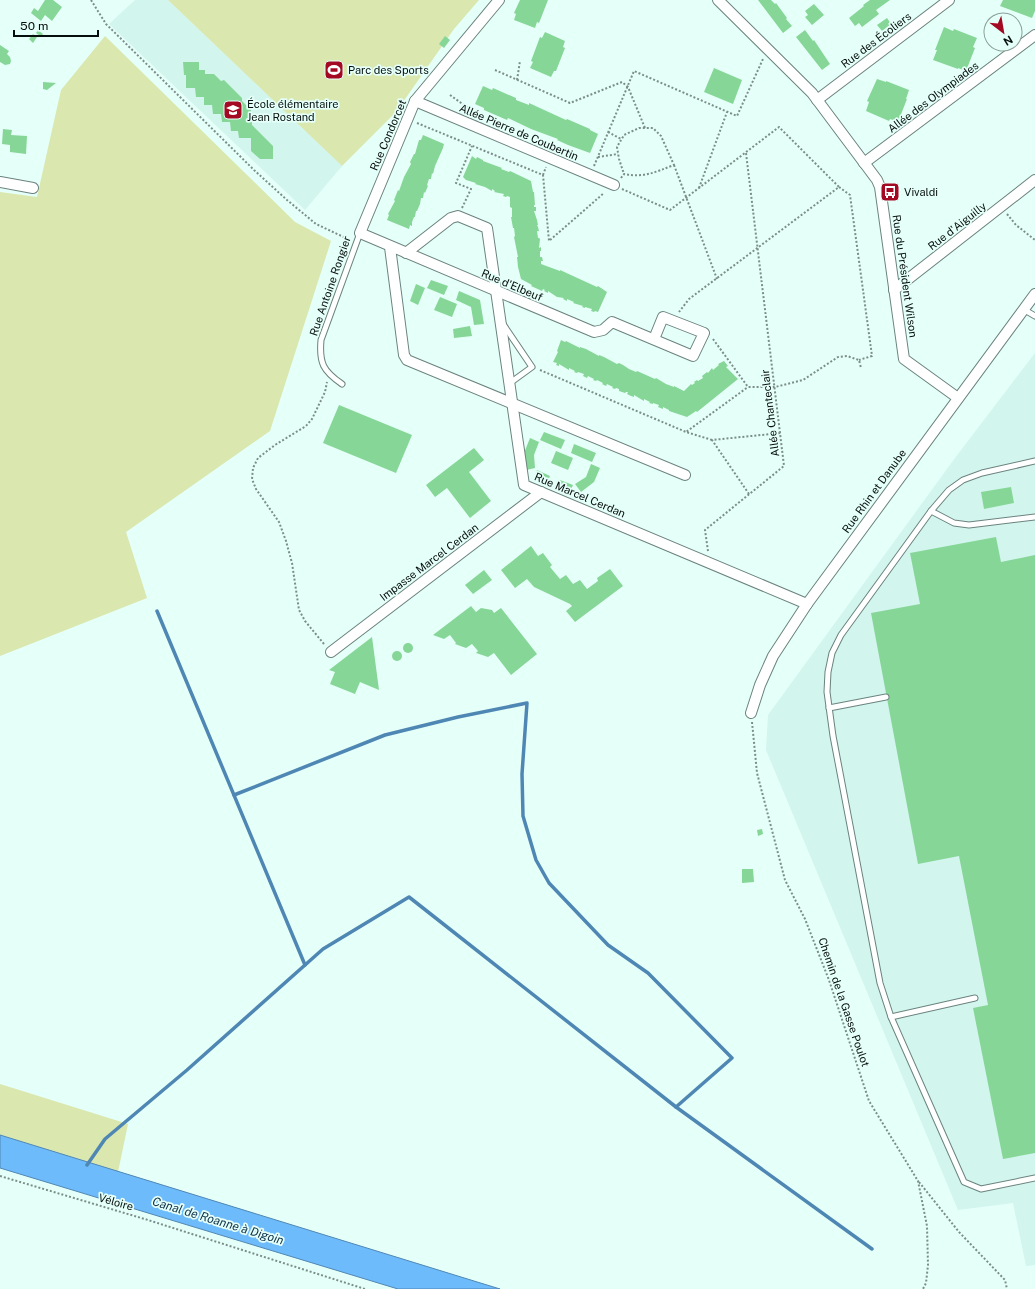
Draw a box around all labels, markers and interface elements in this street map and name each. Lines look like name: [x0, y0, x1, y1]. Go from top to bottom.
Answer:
street label: Rue des Écoliers: [838, 9, 914, 70]
scale bar: [14, 12, 98, 38]
north arrow: [983, 12, 1023, 52]
text: 50 m: [20, 19, 48, 33]
text: N: [1001, 33, 1015, 48]
sports icon: Parc des Sports: [323, 59, 345, 81]
street label: Allée des Olympiades: [885, 59, 981, 135]
place label: Parc des Sports: [348, 64, 429, 76]
place label: École élémentaire Jean Rostand: [247, 97, 339, 123]
street label: Rue Condorcet: [368, 98, 408, 172]
school or university icon: École élémentaire Jean Rostand: [222, 99, 244, 121]
street label: Allée Pierre de Coubertin: [458, 101, 580, 163]
bus stop icon: Vivaldi: [879, 181, 901, 203]
place label: Vivaldi: [904, 186, 938, 198]
street label: Rue d'Aiguilly: [926, 200, 988, 252]
street label: Rue du Président Wilson: [890, 214, 920, 338]
street label: Rue Antoine Rongier: [307, 235, 353, 337]
street label: Rue d'Elbeuf: [480, 267, 545, 303]
street label: Allée Chanteclair: [759, 369, 781, 457]
street label: Rue Rhin et Danube: [840, 447, 908, 535]
street label: Rue Marcel Cerdan: [533, 470, 627, 520]
street label: Impasse Marcel Cerdan: [377, 521, 481, 603]
street label: Chemin de la Gasse Poulot: [816, 936, 872, 1068]
street label: Véloire: [97, 1191, 135, 1213]
water label: Canal de Roanne à Digoin: [151, 1194, 286, 1248]

